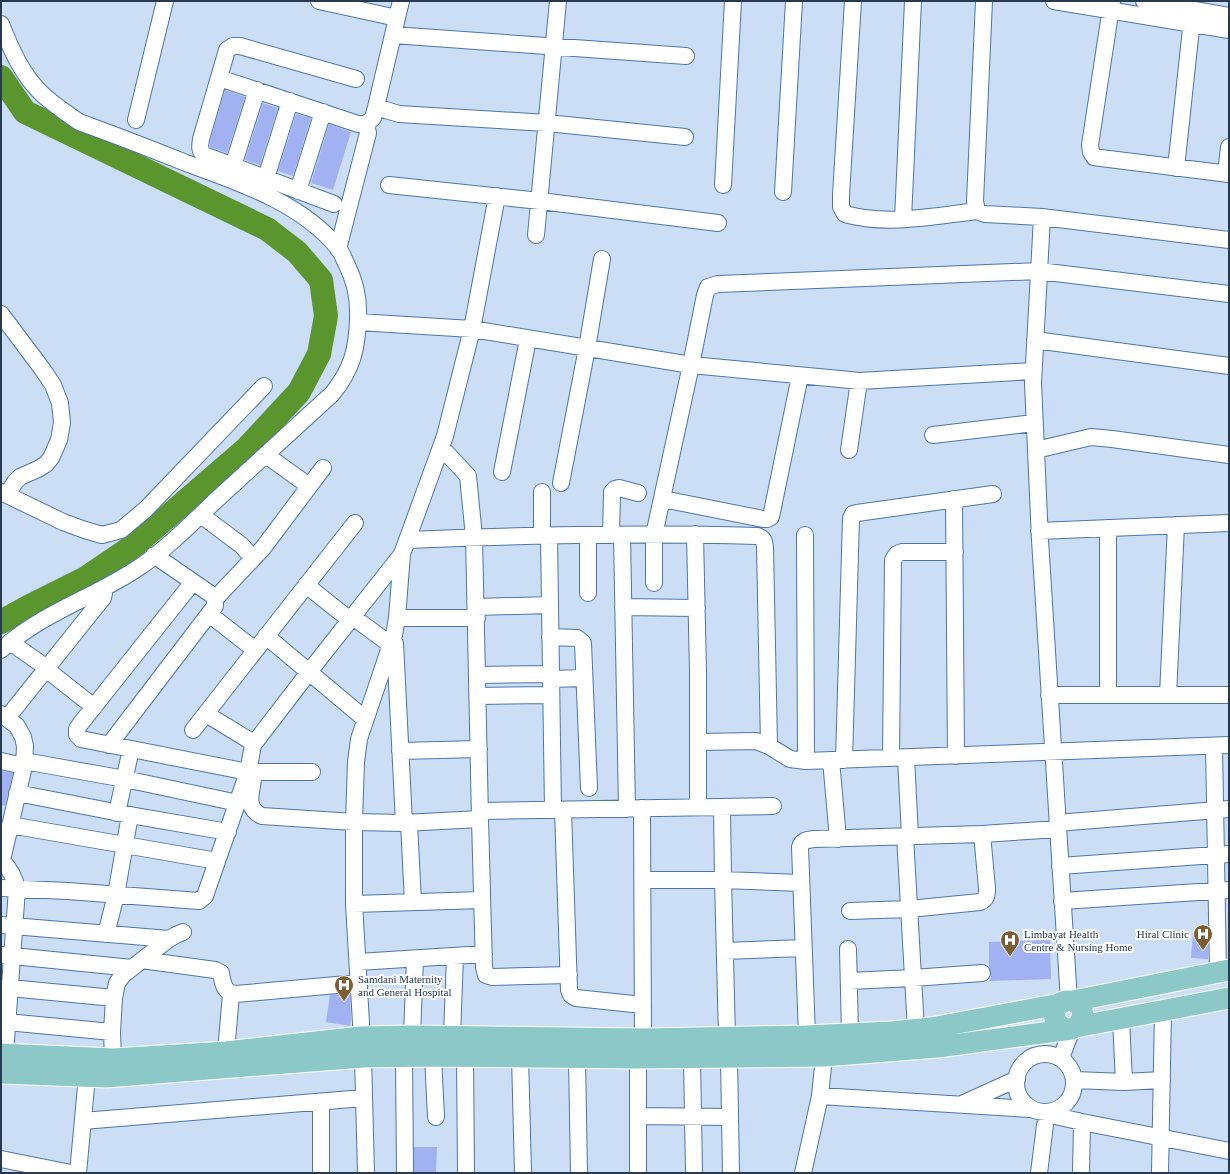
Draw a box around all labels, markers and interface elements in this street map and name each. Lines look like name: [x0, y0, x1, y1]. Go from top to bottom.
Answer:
hospital icon: Hiral Clinic: [1192, 923, 1214, 951]
place label: Limbayat Health Centre & Nursing Home: [1024, 928, 1133, 953]
place label: Hiral Clinic: [1137, 928, 1189, 940]
hospital icon: Limbayat Health Centre & Nursing Home: [999, 929, 1021, 957]
place label: Samdani Maternity and General Hospital: [358, 973, 451, 998]
hospital icon: Samdani Maternity and General Hospital: [333, 974, 355, 1002]

